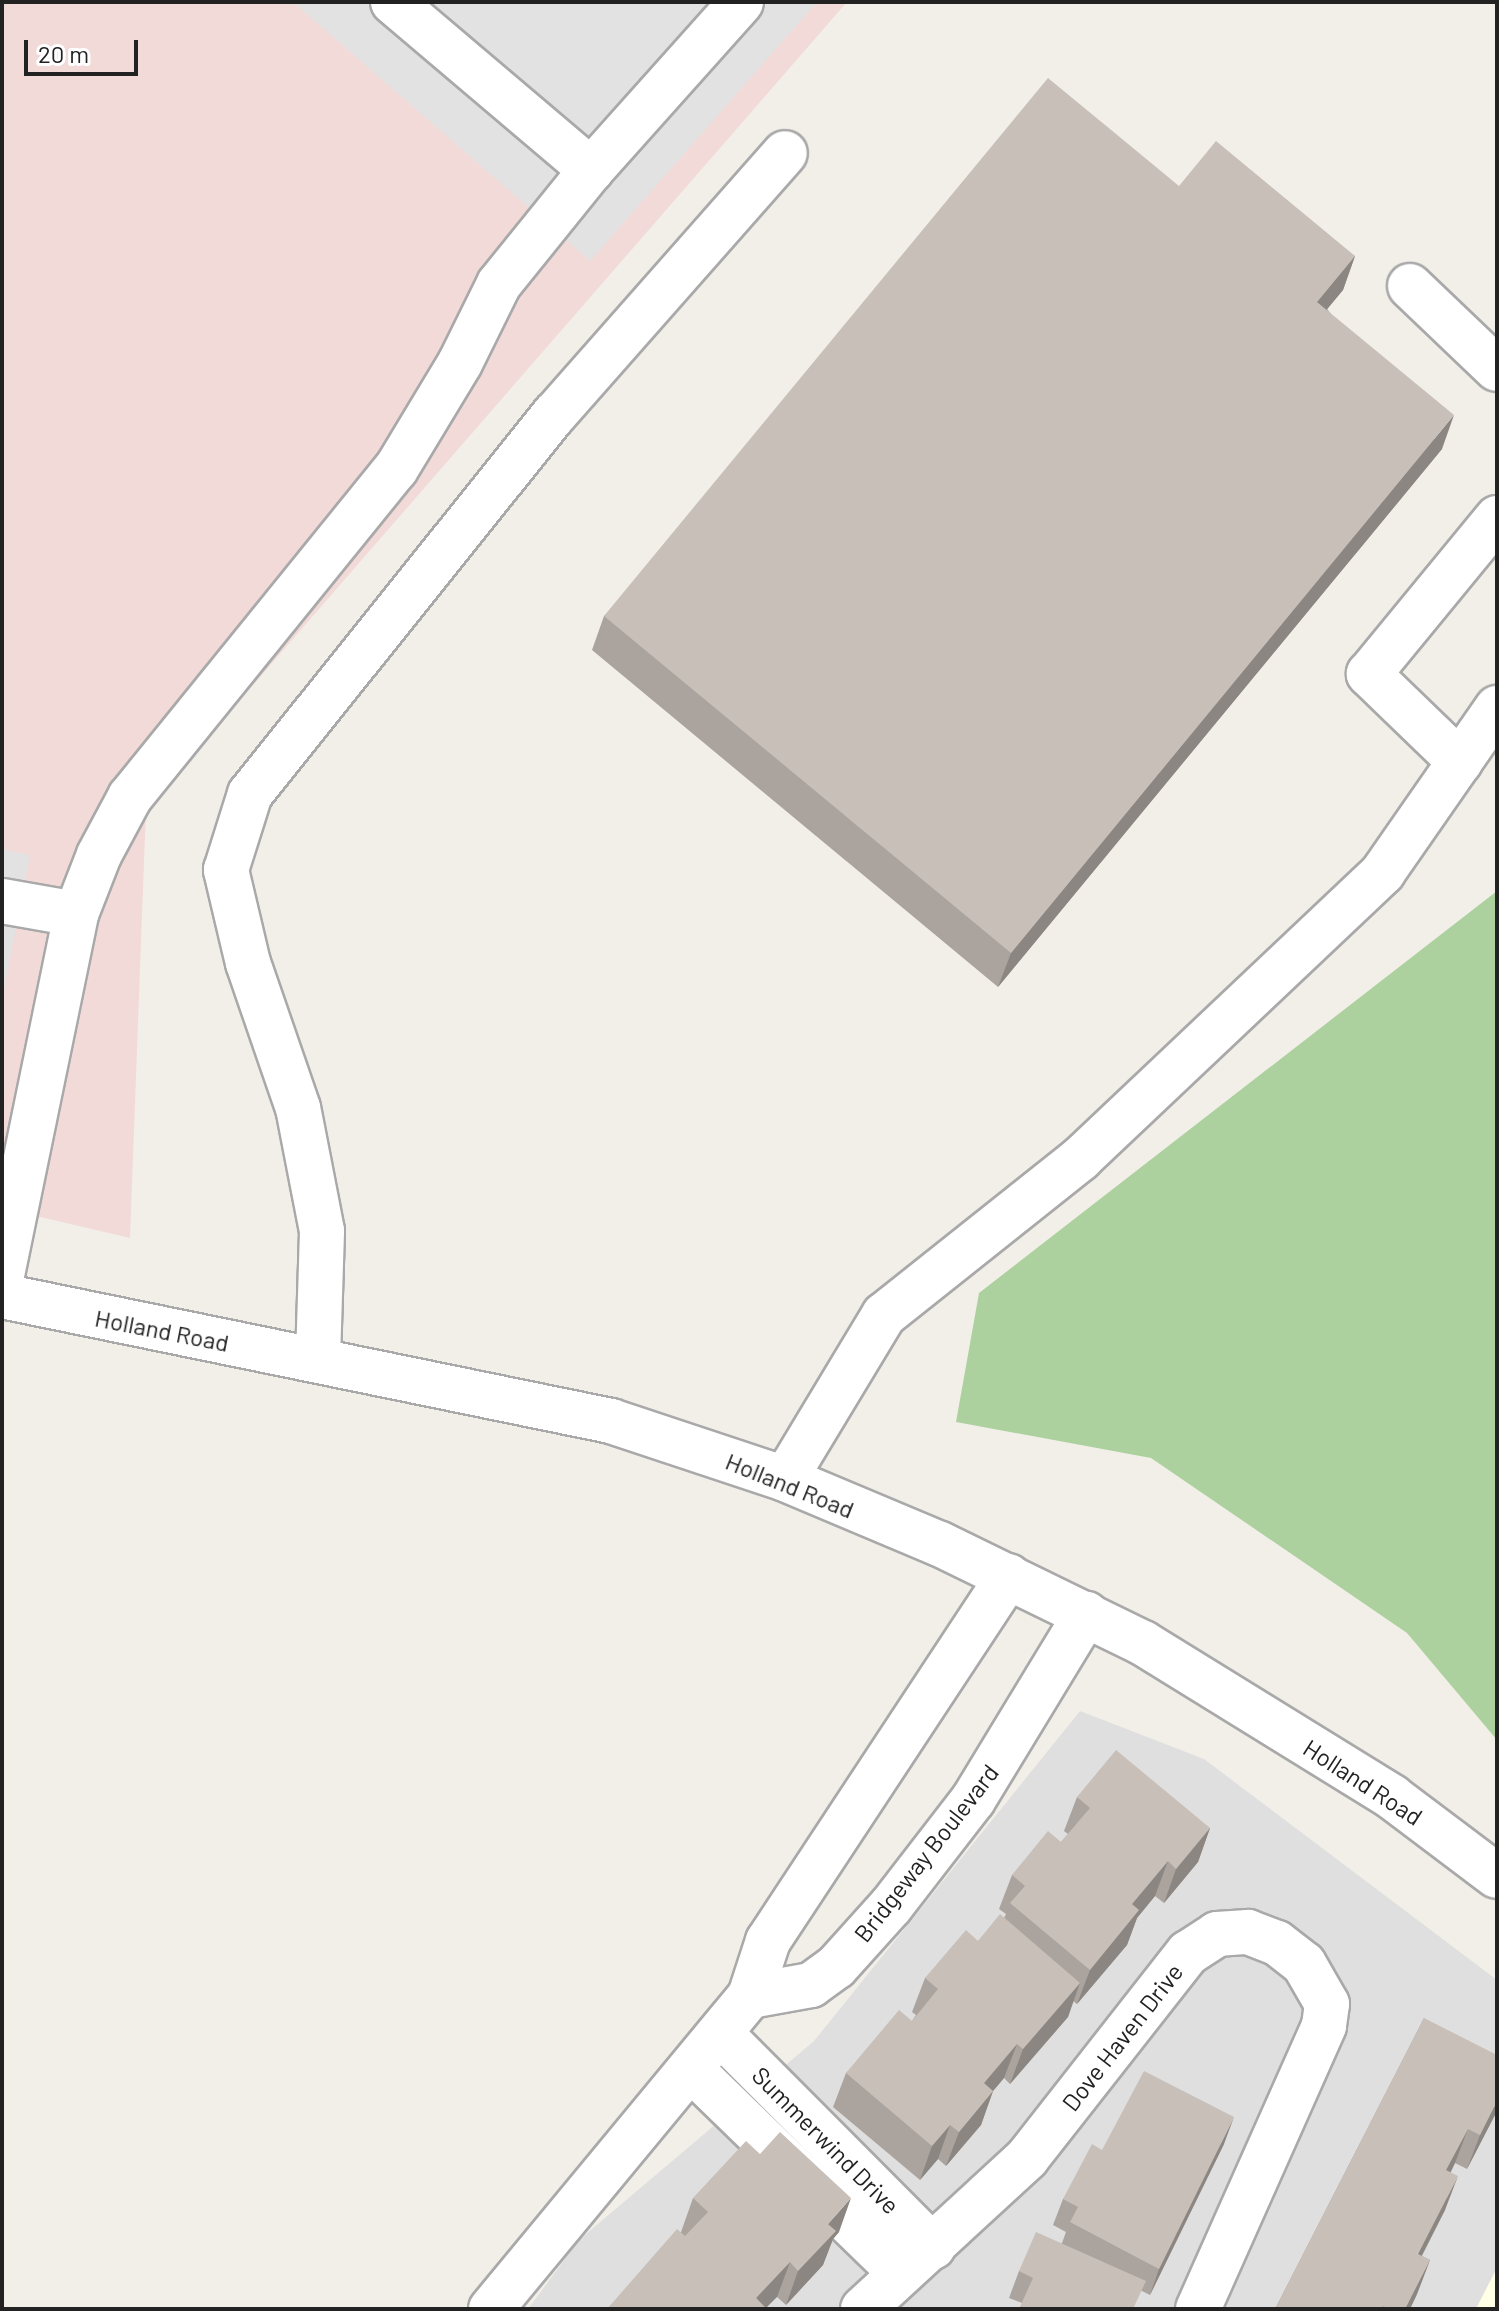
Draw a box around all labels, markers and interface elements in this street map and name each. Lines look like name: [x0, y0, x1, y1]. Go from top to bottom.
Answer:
scale bar: [28, 24, 142, 74]
text: 20 m: [38, 39, 89, 68]
street label: Holland Road: [93, 1303, 231, 1357]
street label: Holland Road: [722, 1446, 858, 1524]
street label: Holland Road: [1298, 1733, 1428, 1831]
street label: Bridgeway Boulevard: [848, 1758, 1004, 1948]
street label: Dove Haven Drive: [1056, 1958, 1188, 2116]
street label: Summerwind Drive: [746, 2060, 906, 2220]

